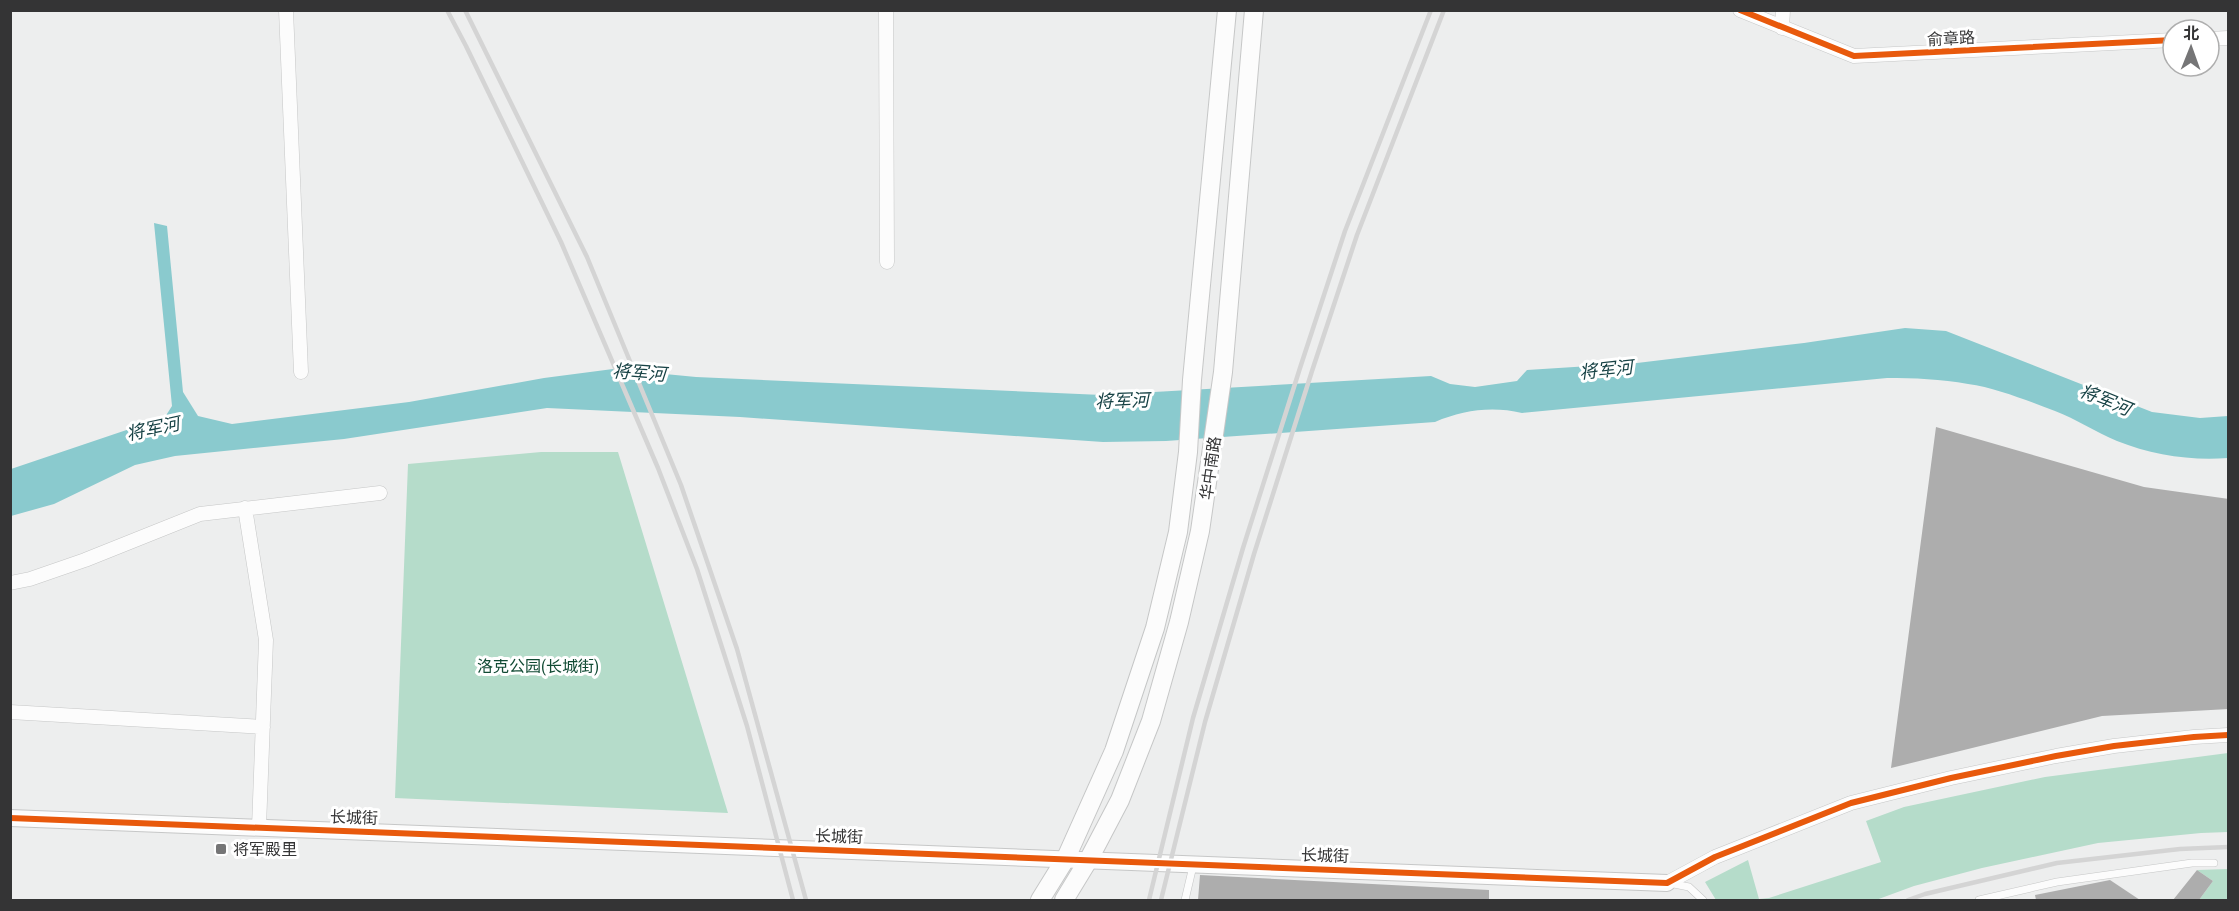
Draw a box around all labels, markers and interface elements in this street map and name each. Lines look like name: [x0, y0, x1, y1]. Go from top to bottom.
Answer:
north arrow: [2161, 18, 2221, 78]
text: 北: [2183, 24, 2199, 43]
street label: 俞章路: [1927, 28, 1975, 49]
water label: 将军河: [1578, 356, 1637, 383]
water label: 将军河: [611, 360, 670, 385]
water label: 将军河: [2076, 380, 2137, 421]
water label: 将军河: [1095, 389, 1152, 412]
water label: 将军河: [124, 412, 184, 444]
street label: 华中南路: [1197, 435, 1224, 501]
park label: 洛克公园(长城街): [477, 657, 599, 676]
street label: 长城街: [330, 807, 378, 828]
street label: 长城街: [815, 826, 863, 847]
place label: 将军殿里: [233, 840, 297, 859]
marker: 将军殿里: [214, 842, 228, 856]
street label: 长城街: [1301, 845, 1349, 866]

